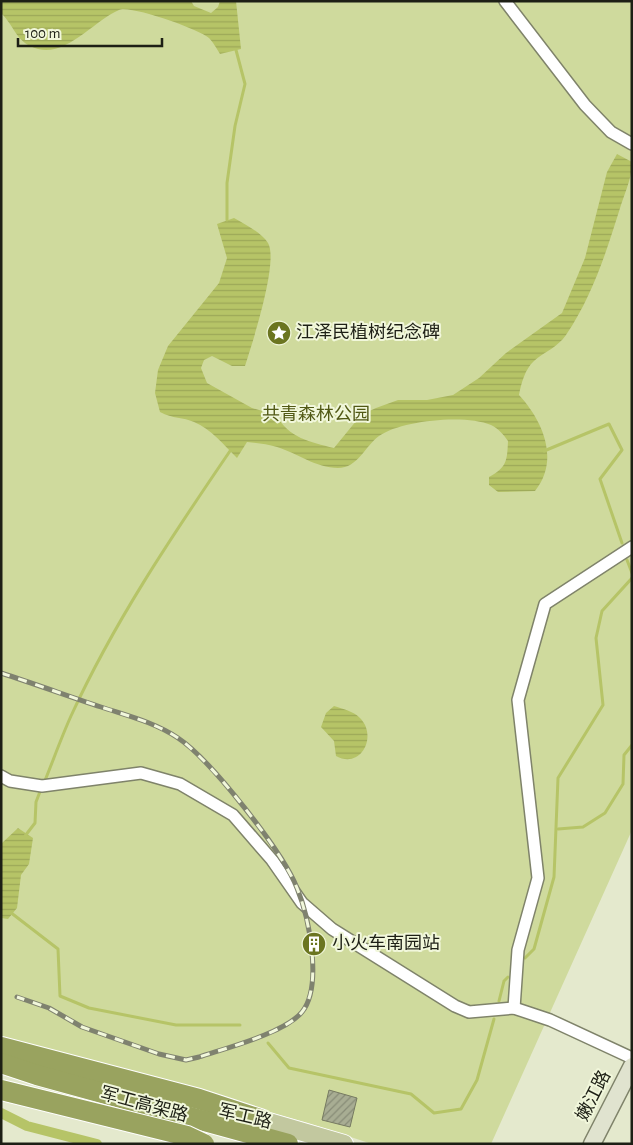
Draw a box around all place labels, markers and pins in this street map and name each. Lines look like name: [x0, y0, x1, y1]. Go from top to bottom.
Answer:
place icon: 江泽民植树纪念碑: [266, 320, 292, 346]
place label: 江泽民植树纪念碑: [296, 322, 440, 342]
building icon: 小火车南园站: [301, 931, 327, 957]
place label: 小火车南园站: [332, 933, 440, 953]

